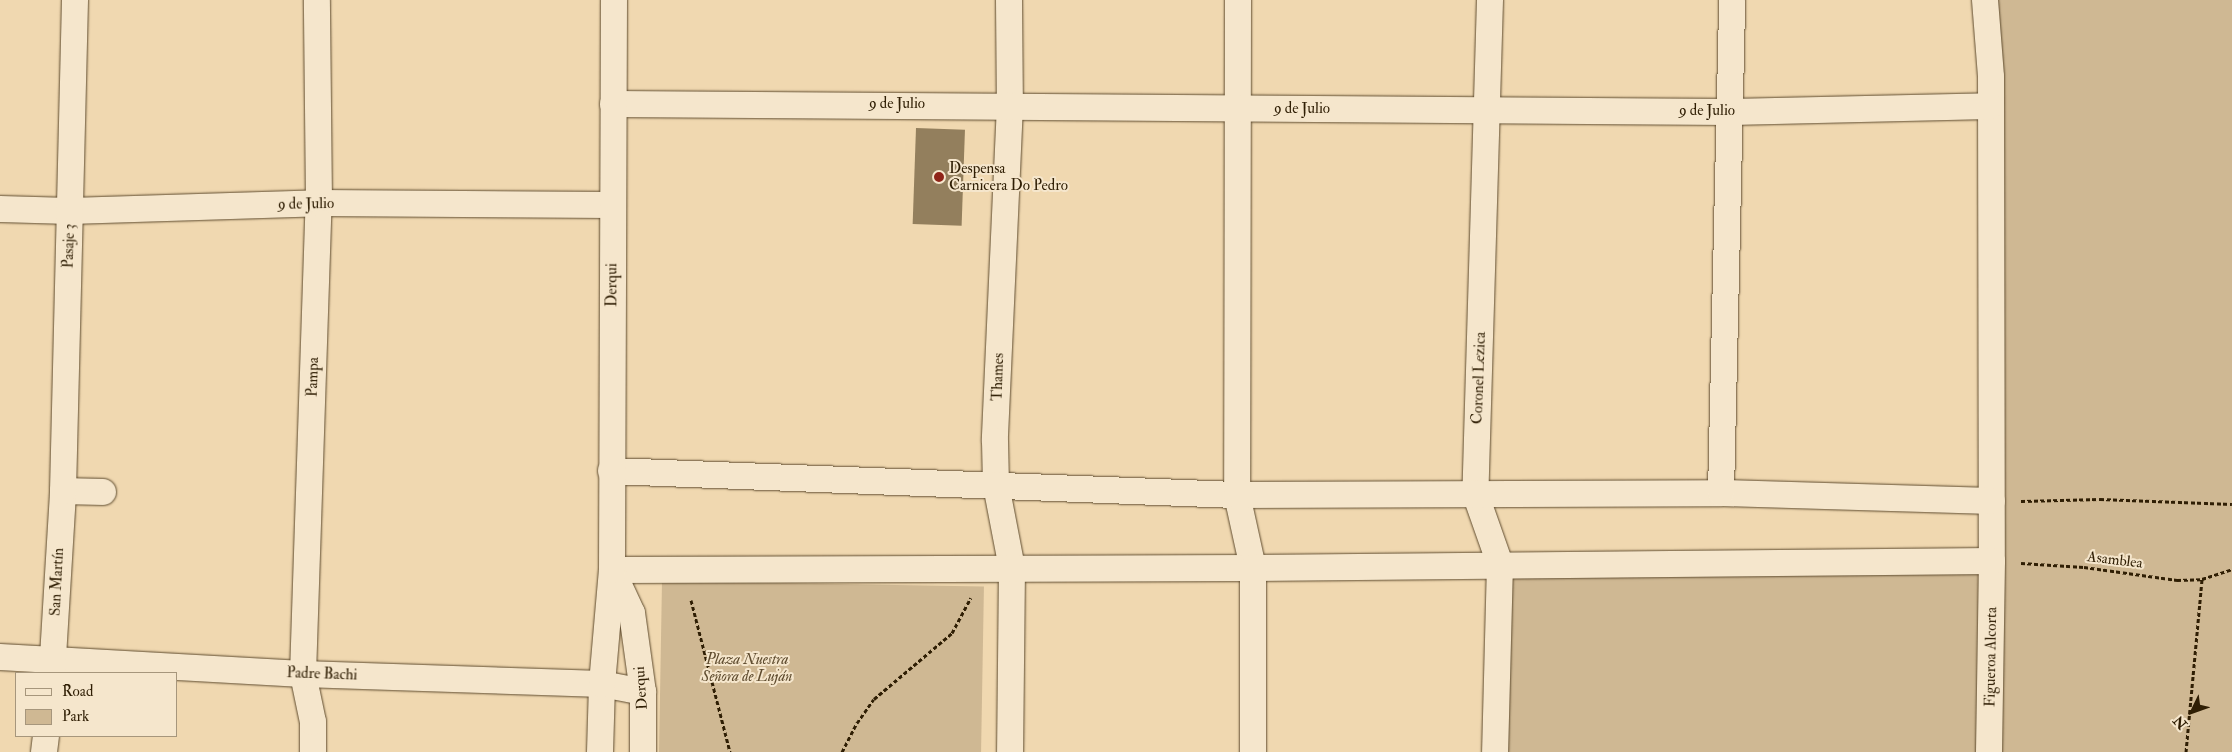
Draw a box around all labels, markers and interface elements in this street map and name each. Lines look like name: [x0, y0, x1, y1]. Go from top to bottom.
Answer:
street label: 9 de Julio: [869, 95, 925, 113]
street label: 9 de Julio: [1274, 100, 1330, 118]
street label: 9 de Julio: [1679, 102, 1735, 120]
place label: Despensa Carnicera Do Pedro: [949, 159, 1068, 194]
marker: Despensa Carnicera Do Pedro: [933, 171, 945, 183]
street label: 9 de Julio: [278, 195, 334, 213]
street label: Pasaje 3: [59, 223, 79, 269]
street label: Derqui: [603, 263, 621, 307]
street label: Coronel Lezica: [1468, 331, 1490, 425]
street label: Thames: [988, 353, 1008, 401]
street label: Pampa: [303, 357, 323, 397]
street label: San Martín: [46, 547, 68, 617]
street label: Asamblea: [2086, 548, 2144, 572]
street label: Figueroa Alcorta: [1981, 607, 2001, 707]
park label: Plaza Nuestra Señora de Luján: [702, 650, 792, 685]
street label: Padre Bachi: [286, 664, 358, 684]
street label: Derqui: [630, 666, 652, 710]
legend: [15, 672, 178, 737]
text: Road: [62, 682, 93, 701]
north arrow: [2167, 687, 2217, 737]
text: Park: [62, 707, 89, 726]
text: N: [2170, 712, 2191, 733]

